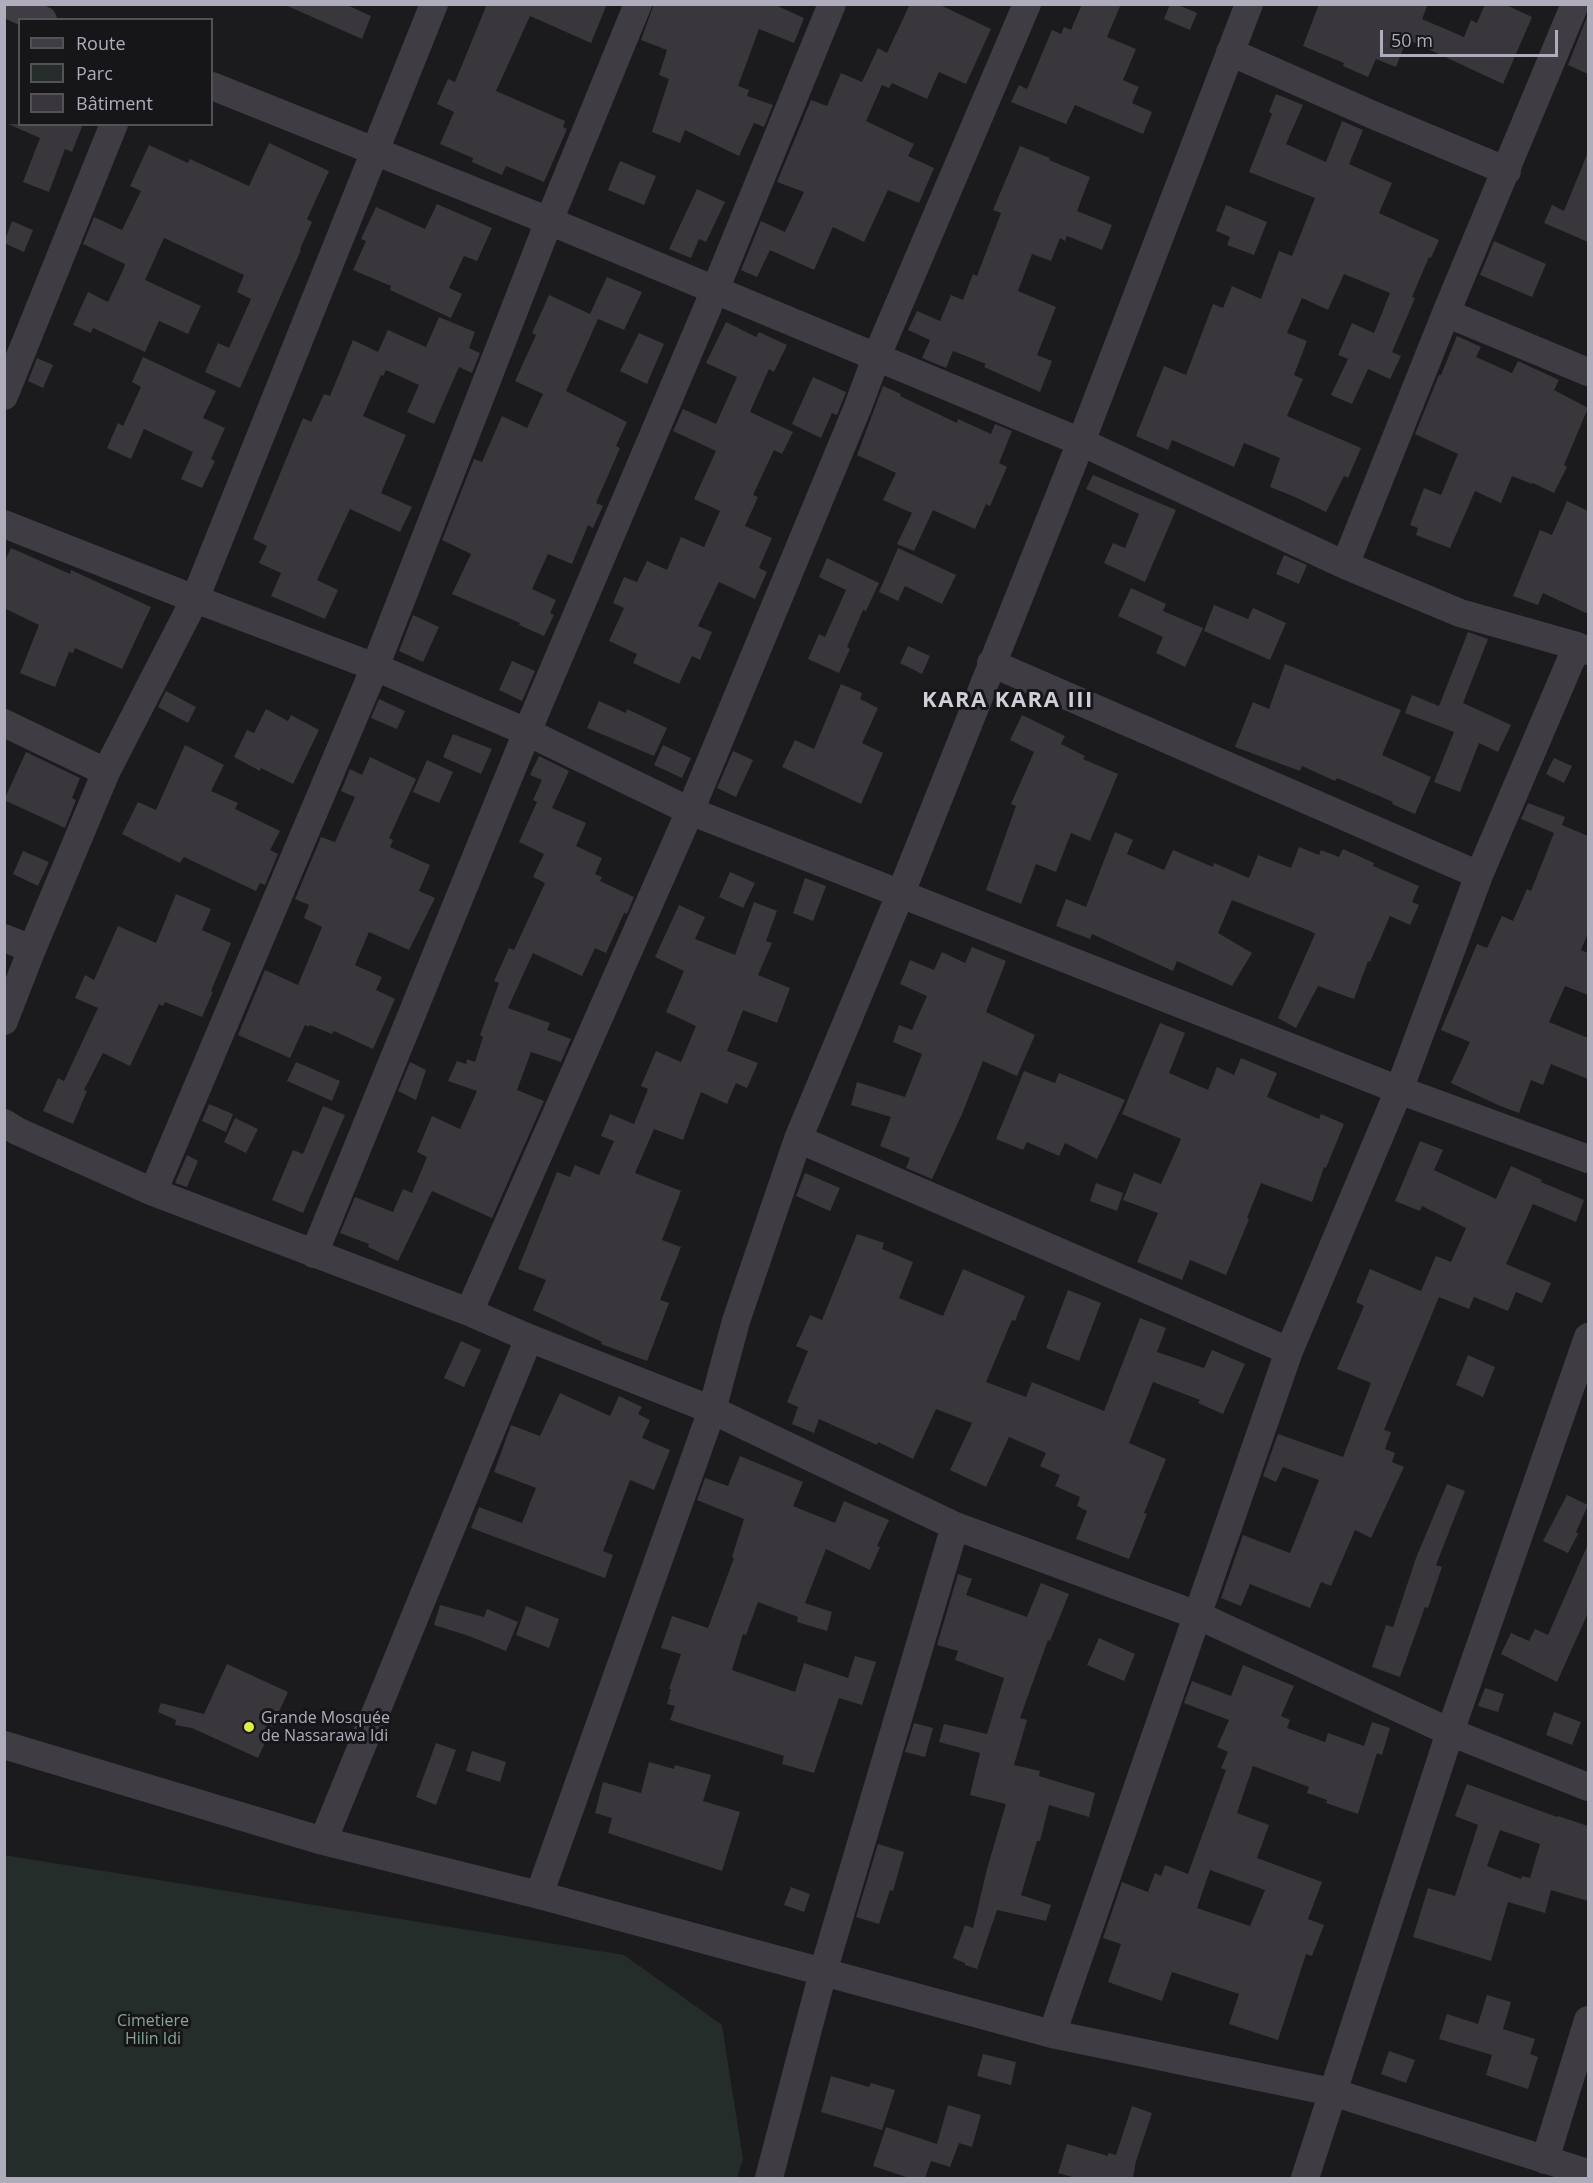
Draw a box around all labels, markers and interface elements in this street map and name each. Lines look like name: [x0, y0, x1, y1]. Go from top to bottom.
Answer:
legend: [18, 18, 213, 126]
scale bar: [1383, 18, 1562, 56]
text: 50 m: [1391, 28, 1433, 52]
text: Route: [76, 31, 126, 55]
text: Parc: [76, 61, 113, 85]
text: Bâtiment: [76, 91, 153, 115]
district label: KARA KARA III: [922, 688, 1094, 714]
place label: Grande Mosquée de Nassarawa Idi: [261, 1708, 390, 1746]
marker: Grande Mosquée de Nassarawa Idi: [242, 1720, 256, 1734]
park label: Cimetiere Hilin Idi: [117, 2011, 189, 2049]

